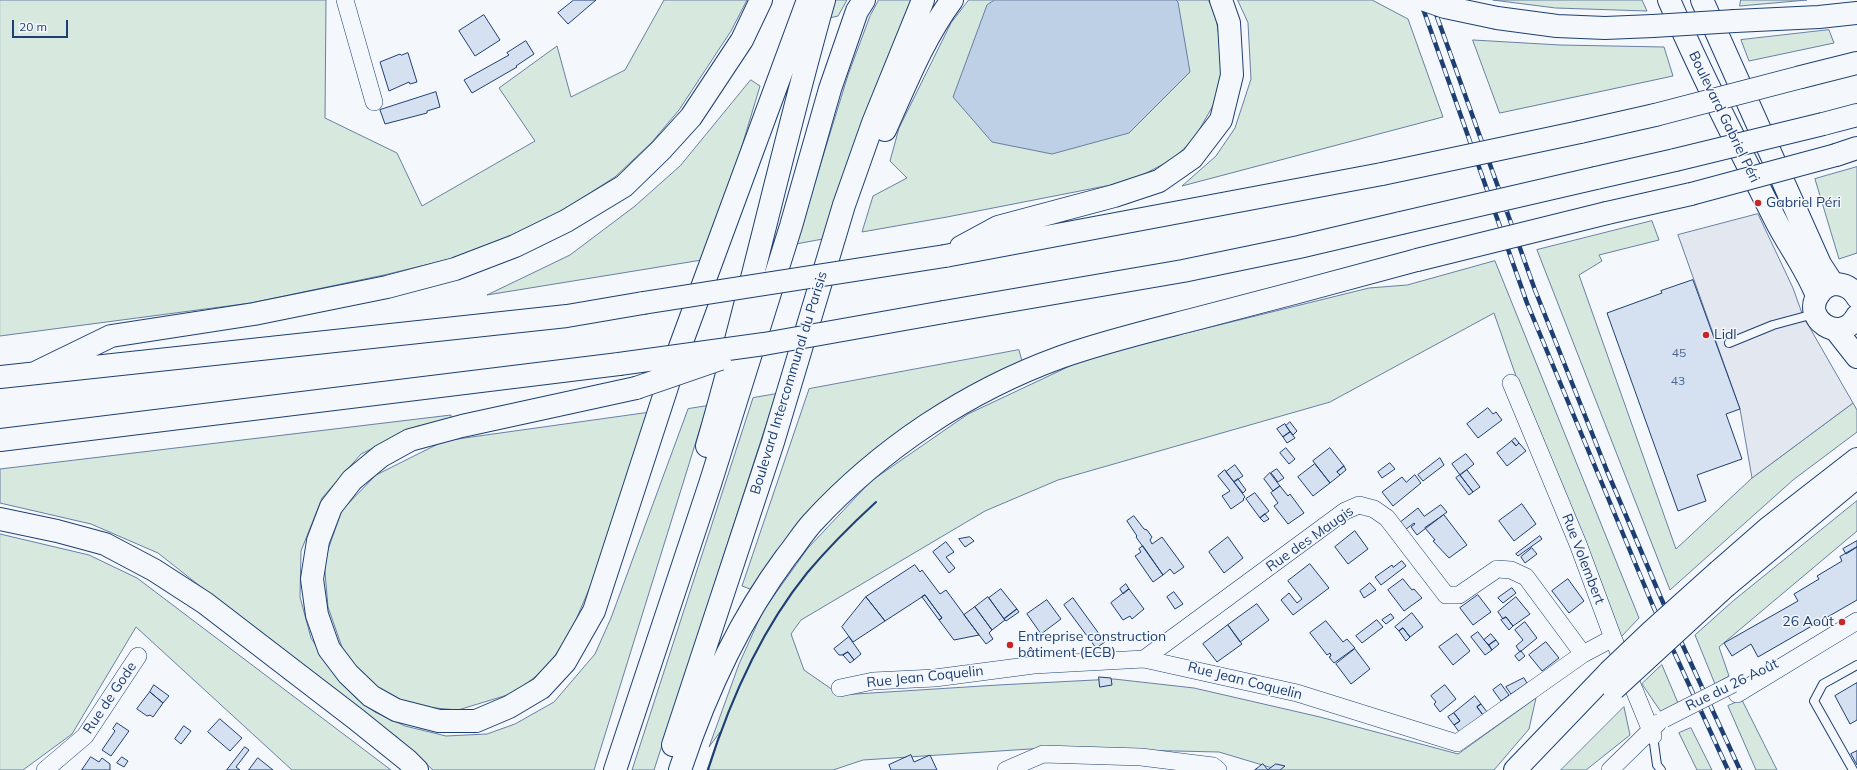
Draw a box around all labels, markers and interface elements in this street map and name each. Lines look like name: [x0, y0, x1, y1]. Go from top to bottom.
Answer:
scale bar: [14, 12, 70, 38]
text: 20 m: [19, 19, 47, 34]
street label: Boulevard Gabriel Péri: [1685, 49, 1763, 185]
place label: Gabriel Péri: [1766, 195, 1841, 211]
marker: Gabriel Péri: [1753, 198, 1763, 208]
street label: Boulevard Intercommunal du Parisis: [747, 269, 831, 497]
place label: Lidl: [1714, 327, 1737, 343]
marker: Lidl: [1701, 330, 1711, 340]
house number: 45: [1672, 346, 1686, 360]
house number: 43: [1671, 374, 1685, 388]
street label: Rue des Maugis: [1263, 503, 1357, 575]
street label: Rue Volembert: [1558, 511, 1608, 607]
place label: 26 Août: [1782, 614, 1834, 630]
marker: 26 Août: [1837, 617, 1847, 627]
place label: Entreprise construction bâtiment (ECB): [1018, 629, 1166, 662]
marker: Entreprise construction bâtiment (ECB): [1005, 640, 1015, 650]
street label: Rue du 26 Août: [1683, 655, 1781, 715]
street label: Rue de Gode: [80, 659, 140, 737]
street label: Rue Jean Coquelin: [1186, 659, 1304, 703]
street label: Rue Jean Coquelin: [866, 663, 984, 691]

